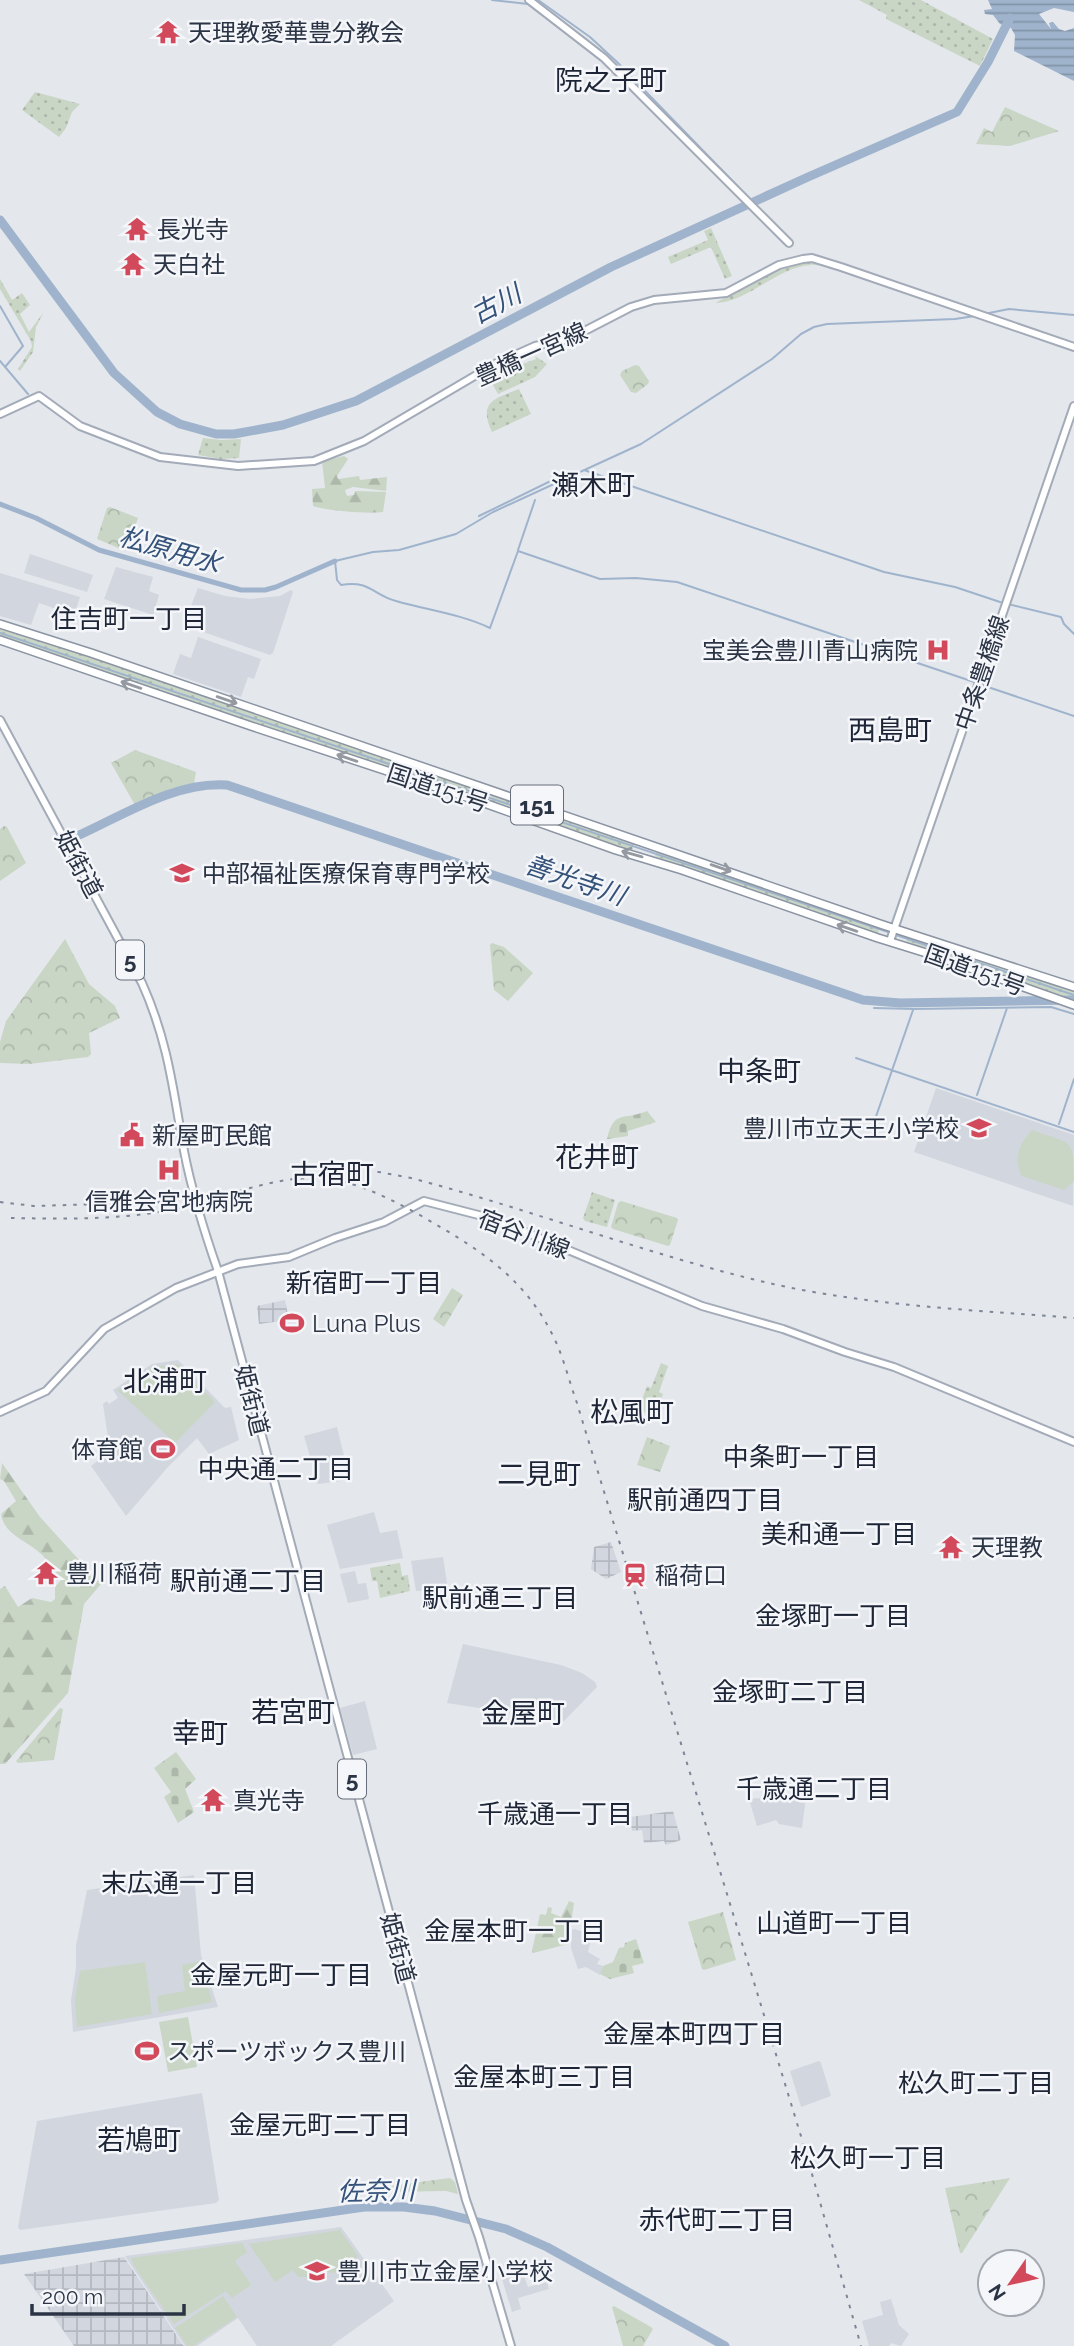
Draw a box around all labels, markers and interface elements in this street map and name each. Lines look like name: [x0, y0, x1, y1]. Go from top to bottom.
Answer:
temple icon: 天理教愛華豊分教会: [154, 18, 182, 46]
place label: 天理教愛華豊分教会: [188, 18, 404, 47]
district label: 院之子町: [555, 64, 667, 97]
temple icon: 長光寺: [123, 215, 151, 243]
place label: 長光寺: [157, 215, 229, 244]
temple icon: 天白社: [119, 250, 147, 278]
place label: 天白社: [153, 250, 225, 279]
water label: 古川: [466, 277, 529, 329]
street label: 豊橋一宮線: [470, 316, 592, 392]
district label: 瀬木町: [551, 469, 635, 502]
water label: 松原用水: [116, 521, 227, 580]
district label: 住吉町一丁目: [51, 604, 207, 634]
street label: 中条豊橋線: [949, 612, 1015, 734]
place label: 宝美会豊川青山病院: [702, 636, 918, 665]
hospital icon: 宝美会豊川青山病院: [924, 636, 952, 664]
one-way arrow: [121, 678, 143, 690]
one-way arrow: [216, 695, 238, 707]
district label: 西島町: [848, 714, 932, 747]
one-way arrow: [336, 751, 358, 764]
street label: 国道151号: [383, 758, 493, 818]
road number: 151: [511, 786, 563, 824]
street label: 姫街道: [49, 825, 109, 903]
one-way arrow: [621, 847, 643, 860]
water label: 善光寺川: [521, 849, 632, 912]
school or university icon: 中部福祉医療保育専門学校: [168, 859, 196, 887]
place label: 中部福祉医療保育専門学校: [202, 859, 490, 888]
one-way arrow: [710, 862, 732, 875]
one-way arrow: [837, 921, 859, 933]
street label: 国道151号: [920, 938, 1030, 1002]
road number: 5: [116, 940, 144, 979]
district label: 中条町: [717, 1055, 801, 1088]
place label: 豊川市立天王小学校: [743, 1114, 959, 1143]
school or university icon: 豊川市立天王小学校: [965, 1114, 993, 1142]
public building icon: 新屋町民館: [118, 1121, 146, 1149]
place label: 新屋町民館: [152, 1121, 272, 1150]
district label: 花井町: [555, 1141, 639, 1174]
hospital icon: 信雅会宮地病院: [155, 1156, 183, 1184]
district label: 古宿町: [290, 1158, 374, 1191]
place label: 信雅会宮地病院: [85, 1187, 253, 1216]
street label: 宿谷川線: [474, 1203, 574, 1265]
district label: 新宿町一丁目: [286, 1268, 442, 1298]
sports icon: Luna Plus: [278, 1309, 306, 1337]
place label: Luna Plus: [312, 1309, 421, 1338]
street label: 姫街道: [229, 1362, 275, 1438]
district label: 北浦町: [123, 1365, 207, 1398]
district label: 松風町: [590, 1396, 674, 1429]
place label: 体育館: [71, 1435, 143, 1464]
sports icon: 体育館: [149, 1435, 177, 1463]
district label: 中条町一丁目: [723, 1442, 879, 1472]
district label: 中央通二丁目: [198, 1454, 354, 1484]
district label: 二見町: [497, 1458, 581, 1491]
district label: 駅前通四丁目: [627, 1485, 783, 1515]
district label: 美和通一丁目: [761, 1519, 917, 1549]
temple icon: 天理教: [937, 1533, 965, 1561]
place label: 天理教: [971, 1533, 1043, 1562]
temple icon: 豊川稲荷: [32, 1559, 60, 1587]
place label: 豊川稲荷: [66, 1559, 162, 1588]
station icon: 稲荷口: [621, 1561, 649, 1589]
place label: 稲荷口: [655, 1561, 727, 1590]
district label: 駅前通二丁目: [170, 1566, 326, 1596]
district label: 駅前通三丁目: [422, 1583, 578, 1613]
district label: 金塚町一丁目: [755, 1601, 911, 1631]
district label: 金塚町二丁目: [712, 1677, 868, 1707]
district label: 若宮町: [251, 1696, 335, 1729]
district label: 金屋町: [481, 1697, 565, 1730]
district label: 幸町: [172, 1717, 228, 1750]
road number: 5: [338, 1760, 366, 1798]
district label: 千歳通二丁目: [736, 1774, 892, 1804]
temple icon: 真光寺: [199, 1786, 227, 1814]
place label: 真光寺: [233, 1786, 305, 1815]
district label: 千歳通一丁目: [477, 1799, 633, 1829]
district label: 末広通一丁目: [101, 1868, 257, 1898]
district label: 山道町一丁目: [756, 1908, 912, 1938]
street label: 姫街道: [375, 1909, 421, 1987]
district label: 金屋本町一丁目: [424, 1916, 606, 1946]
district label: 金屋元町一丁目: [190, 1960, 372, 1990]
district label: 金屋本町四丁目: [603, 2019, 785, 2049]
sports icon: スポーツボックス豊川: [133, 2037, 161, 2065]
place label: スポーツボックス豊川: [167, 2037, 406, 2066]
district label: 金屋本町三丁目: [453, 2062, 635, 2092]
district label: 松久町二丁目: [898, 2068, 1054, 2098]
district label: 金屋元町二丁目: [229, 2110, 411, 2140]
district label: 若鳩町: [97, 2124, 181, 2157]
district label: 松久町一丁目: [790, 2143, 946, 2173]
water label: 佐奈川: [337, 2175, 418, 2207]
district label: 赤代町二丁目: [639, 2205, 795, 2235]
north arrow: [976, 2248, 1046, 2318]
school or university icon: 豊川市立金屋小学校: [303, 2257, 331, 2285]
place label: 豊川市立金屋小学校: [337, 2257, 553, 2286]
scale bar: [32, 2272, 184, 2316]
text: N: [984, 2280, 1010, 2305]
text: 200 m: [42, 2284, 103, 2309]

